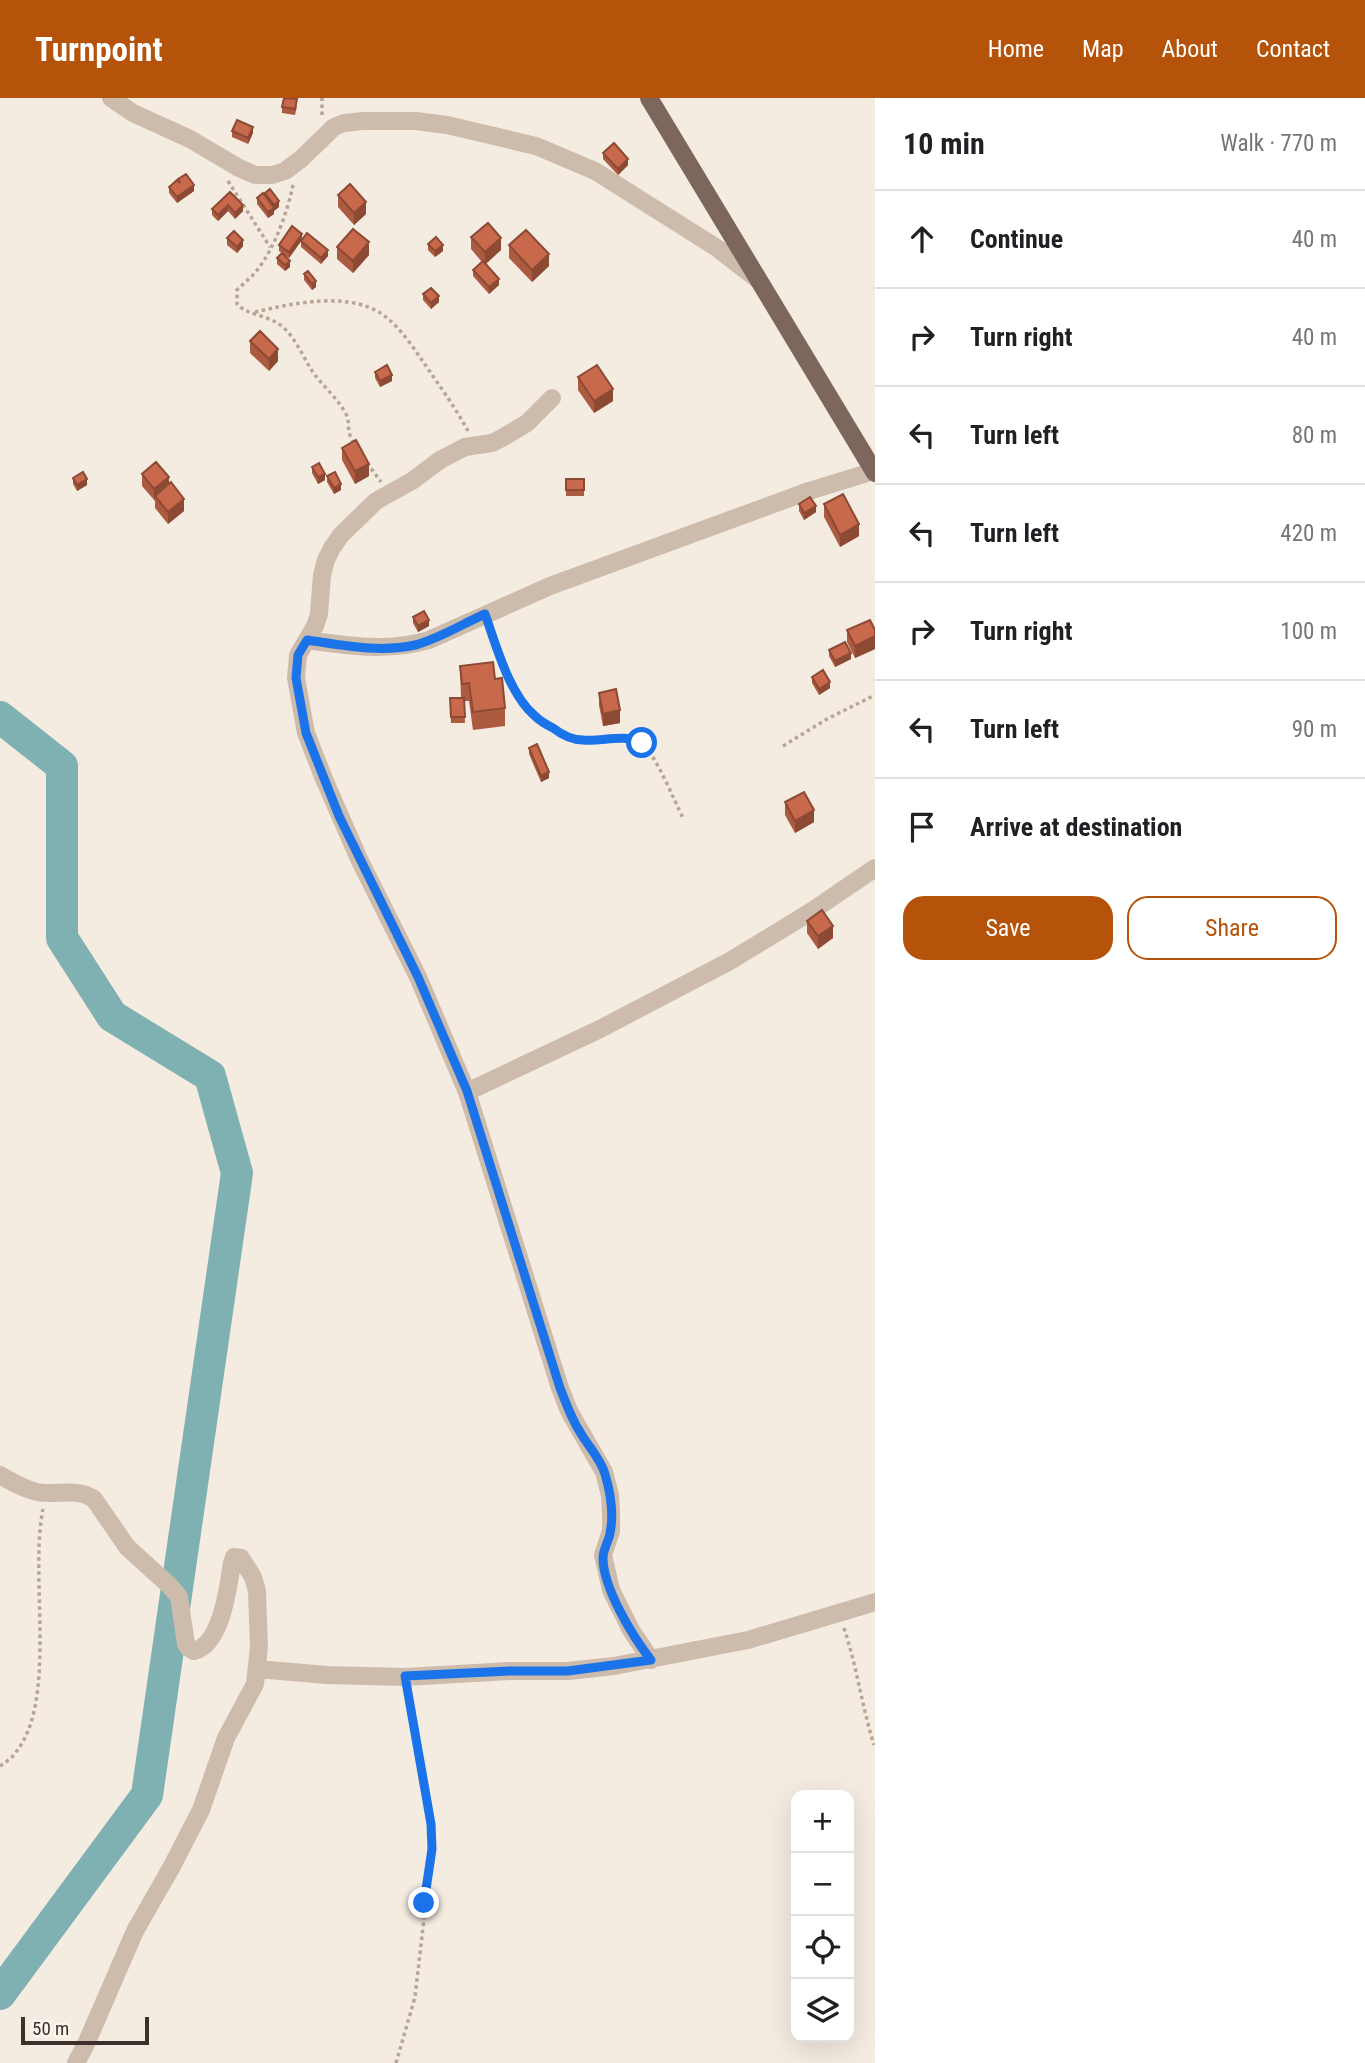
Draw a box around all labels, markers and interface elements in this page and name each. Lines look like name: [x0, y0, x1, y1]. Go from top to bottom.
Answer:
text: Turnpoint: [35, 30, 163, 69]
text: Home: [988, 35, 1044, 63]
text: Map: [1082, 35, 1124, 63]
text: About: [1162, 35, 1218, 63]
text: Contact: [1256, 35, 1330, 63]
text: 10 min: [903, 126, 985, 161]
text: Walk · 770 m: [1220, 130, 1337, 157]
icon: ahead: [903, 220, 941, 258]
text: Continue: [970, 224, 1063, 254]
text: 40 m: [1292, 226, 1337, 253]
icon: right: [903, 318, 941, 356]
text: Turn right: [970, 322, 1072, 352]
text: 40 m: [1292, 324, 1337, 351]
icon: left: [903, 416, 941, 454]
text: Turn left: [970, 420, 1059, 450]
text: 80 m: [1292, 422, 1337, 449]
icon: left: [903, 514, 941, 552]
text: Turn left: [970, 518, 1059, 548]
text: 420 m: [1280, 520, 1337, 547]
icon: right: [903, 612, 941, 650]
text: Turn right: [970, 616, 1072, 646]
text: 100 m: [1280, 618, 1337, 645]
icon: left: [903, 710, 941, 748]
text: Turn left: [970, 714, 1059, 744]
text: 90 m: [1292, 716, 1337, 743]
route start: [626, 727, 657, 758]
icon: arrive: [903, 808, 941, 846]
text: Arrive at destination: [970, 812, 1182, 842]
button: Save: [903, 896, 1113, 960]
button: Share: [1127, 896, 1337, 960]
map controls: [791, 1790, 854, 2042]
button: +: [791, 1790, 854, 1853]
button: −: [791, 1853, 854, 1916]
route end: [408, 1887, 439, 1918]
button: locate: [791, 1916, 854, 1979]
button: layers: [791, 1979, 854, 2042]
scale bar: [21, 2014, 149, 2046]
text: 50 m: [32, 2017, 69, 2040]

